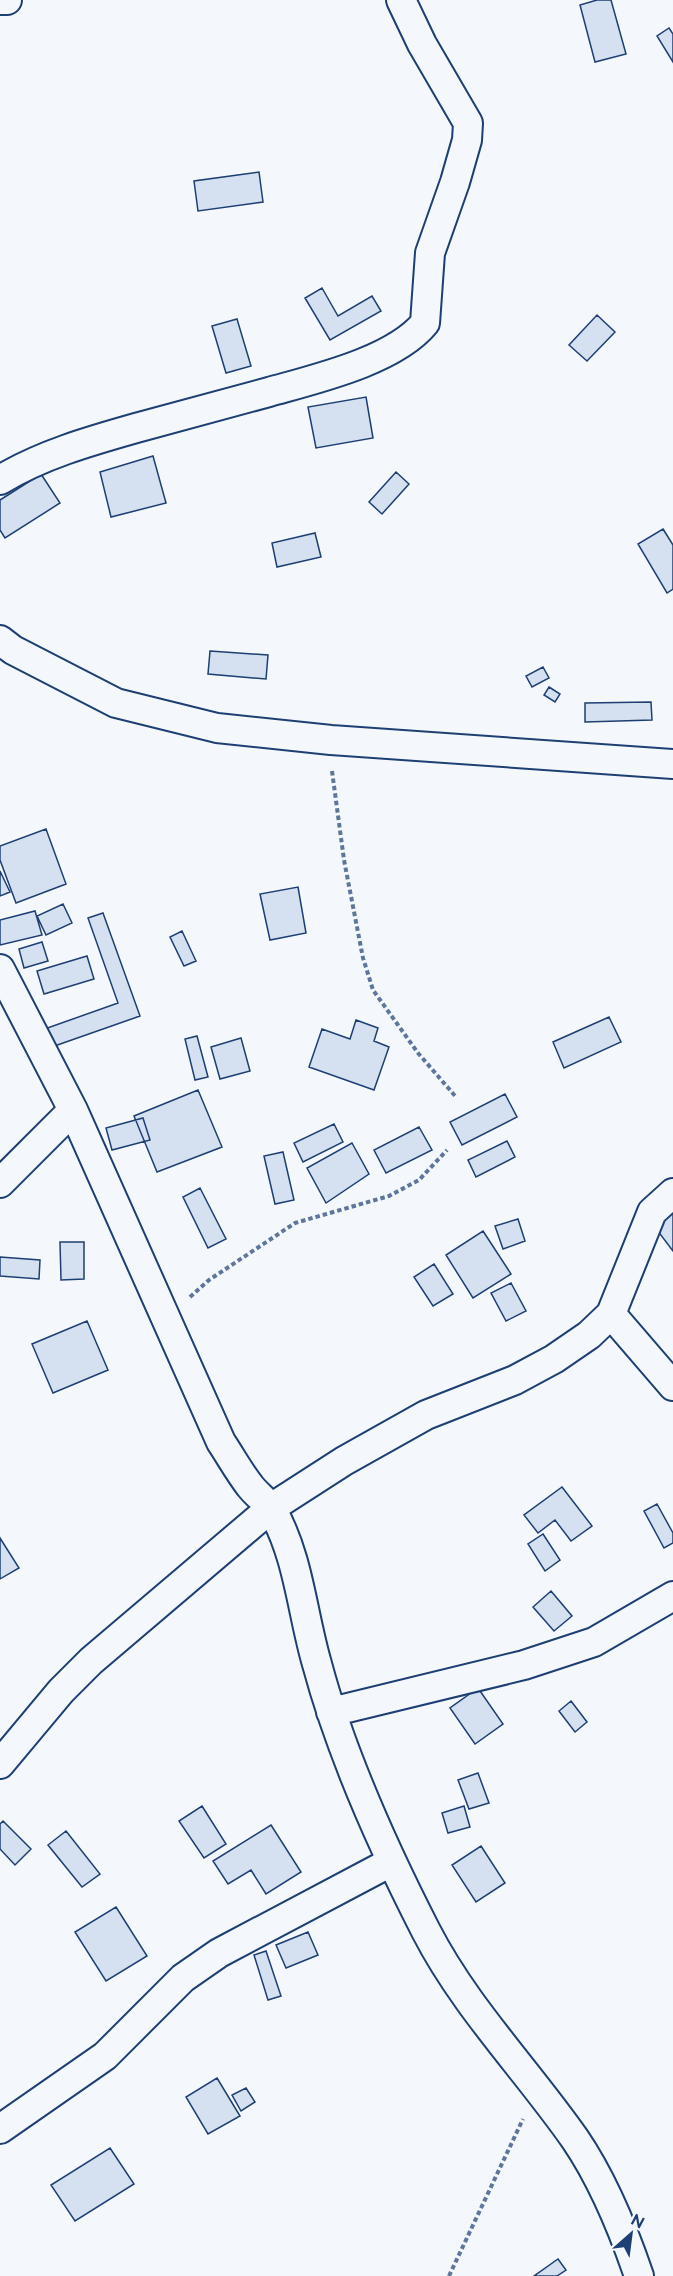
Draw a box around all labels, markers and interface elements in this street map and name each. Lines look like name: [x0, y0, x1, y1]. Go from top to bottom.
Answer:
north arrow: [601, 2204, 661, 2264]
text: N: [628, 2210, 648, 2232]

